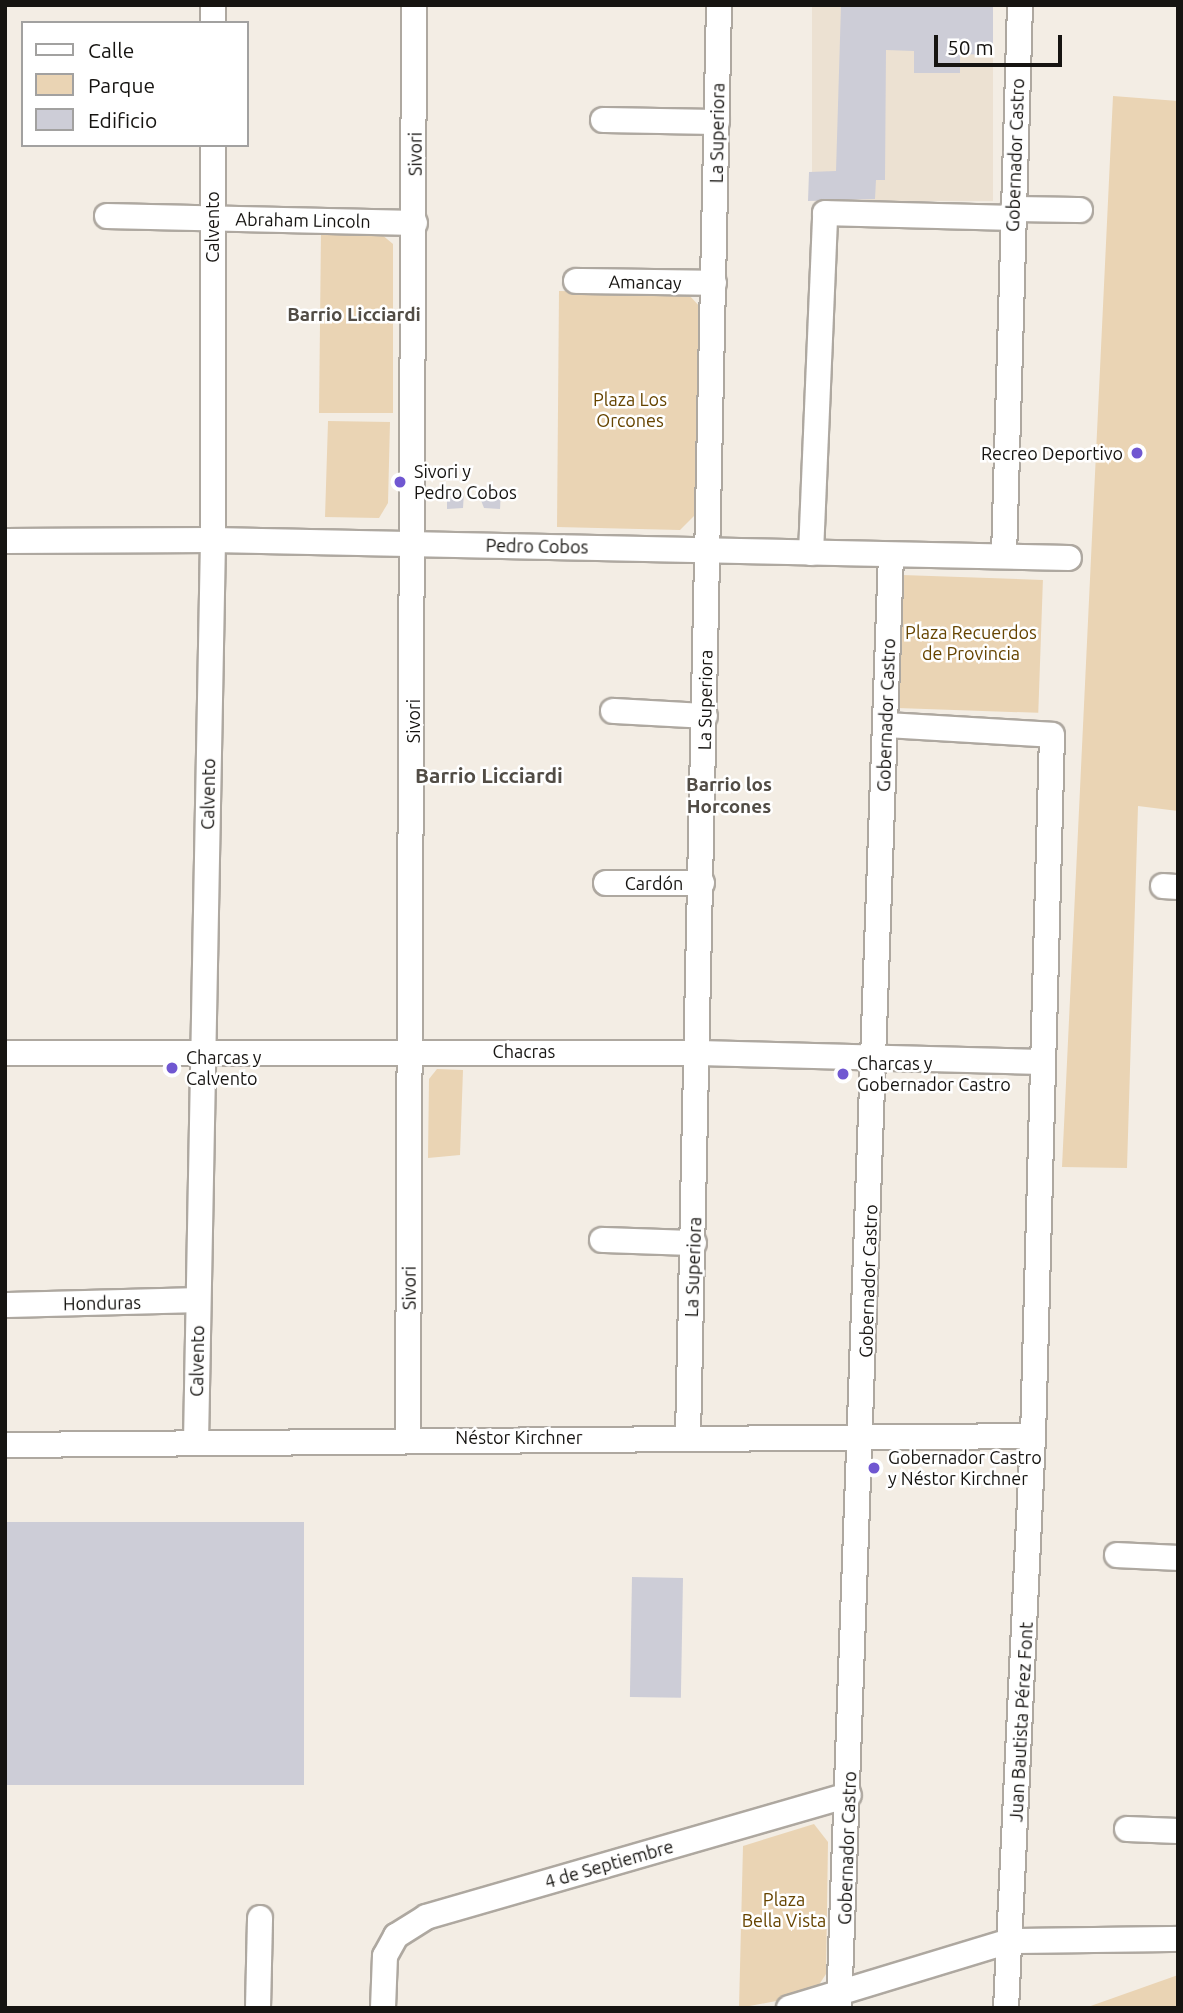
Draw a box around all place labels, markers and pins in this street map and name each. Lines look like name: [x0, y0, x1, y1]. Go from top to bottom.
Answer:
place label: Recreo Deportivo: [981, 442, 1123, 464]
marker: Recreo Deportivo: [1129, 445, 1145, 461]
place label: Sivori y Pedro Cobos: [414, 461, 517, 504]
marker: Sivori y Pedro Cobos: [392, 474, 408, 490]
place label: Charcas y Calvento: [186, 1047, 262, 1090]
place label: Charcas y Gobernador Castro: [857, 1053, 1011, 1096]
marker: Charcas y Calvento: [164, 1060, 180, 1076]
marker: Charcas y Gobernador Castro: [835, 1066, 851, 1082]
place label: Gobernador Castro y Néstor Kirchner: [888, 1447, 1042, 1490]
marker: Gobernador Castro y Néstor Kirchner: [866, 1460, 882, 1476]

